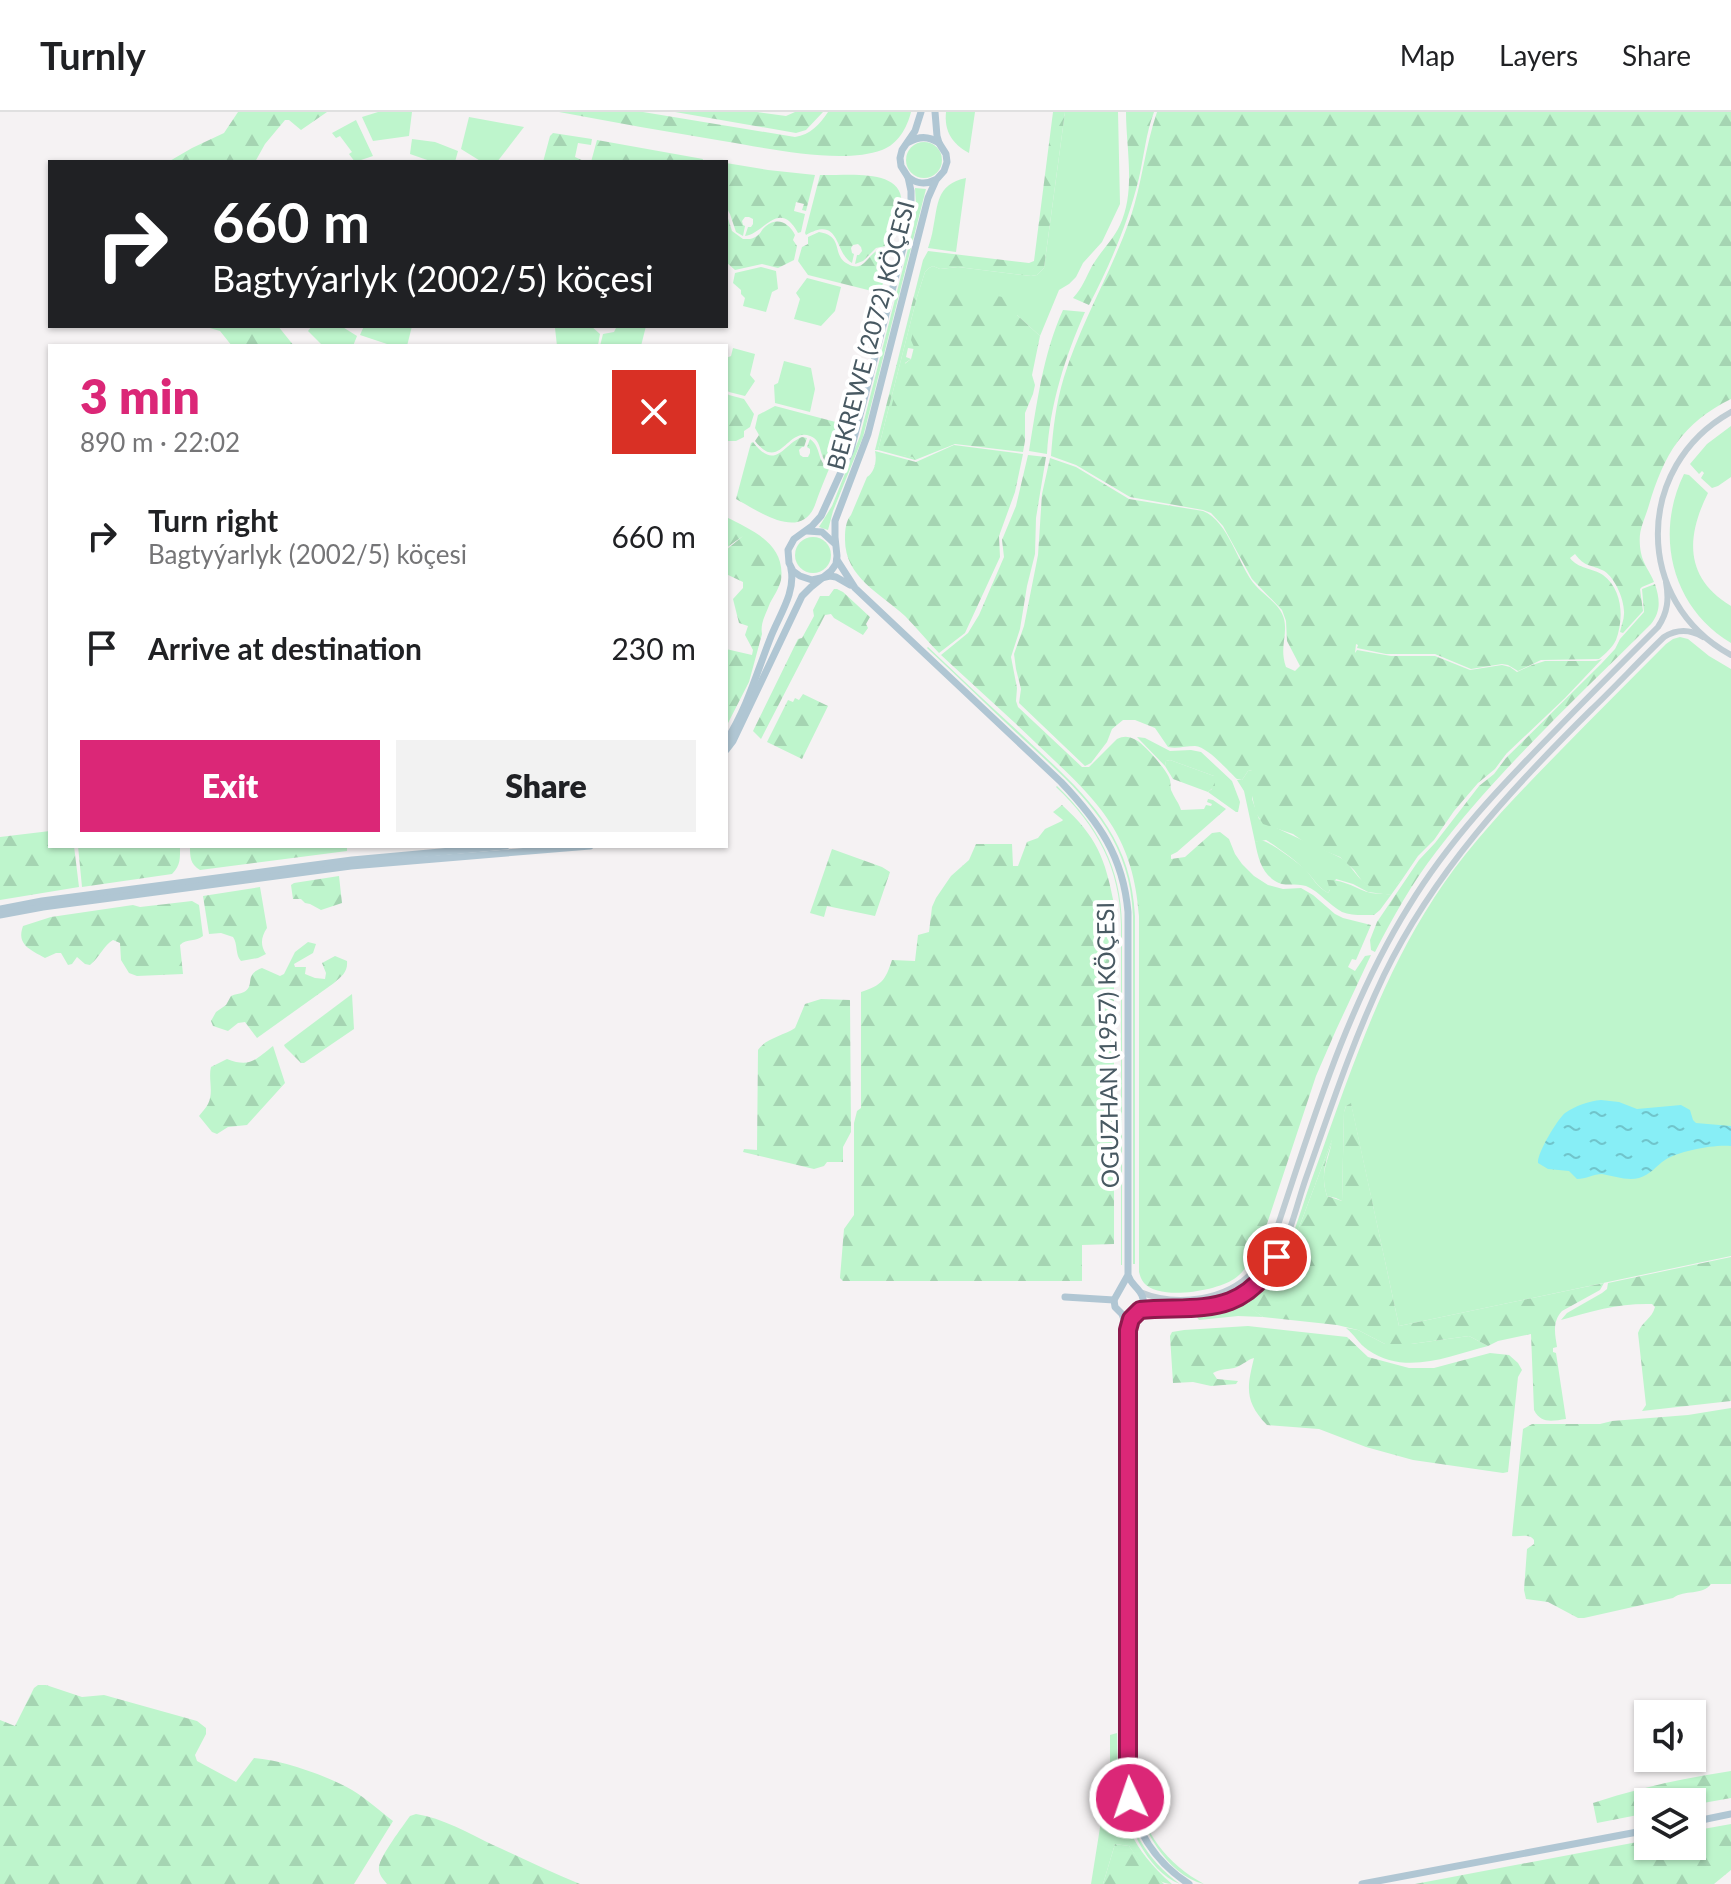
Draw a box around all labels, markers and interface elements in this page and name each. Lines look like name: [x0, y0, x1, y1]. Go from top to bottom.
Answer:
text: Turnly: [40, 32, 146, 78]
text: Map: [1400, 38, 1455, 72]
text: Layers: [1499, 38, 1578, 72]
text: Share: [1622, 38, 1691, 72]
text: 660 m: [212, 188, 370, 255]
icon: right: [80, 192, 184, 296]
street label: BEKREWE (2072) KÖÇESI: [820, 197, 920, 473]
text: Bagtyýarlyk (2002/5) köçesi: [212, 256, 654, 300]
text: 3 min: [80, 367, 200, 424]
button: close: [612, 370, 696, 454]
text: 890 m · 22:02: [80, 426, 240, 458]
text: Turn right: [148, 502, 278, 538]
icon: right: [80, 514, 124, 558]
text: 660 m: [611, 518, 696, 554]
text: Bagtyýarlyk (2002/5) köçesi: [148, 538, 467, 570]
icon: arrive: [80, 626, 124, 670]
text: Arrive at destination: [148, 630, 422, 666]
text: 230 m: [611, 630, 696, 666]
button: Exit: [80, 740, 380, 832]
button: Share: [396, 740, 696, 832]
street label: OGUZHAN (1957) KÖÇESI: [1090, 902, 1124, 1188]
pin: [1243, 1223, 1311, 1291]
icon: arrive: [1255, 1235, 1299, 1279]
map controls: [1634, 1700, 1706, 1860]
button: sound: [1634, 1700, 1706, 1772]
position arrow: [1088, 1756, 1172, 1840]
button: layers: [1634, 1788, 1706, 1860]

